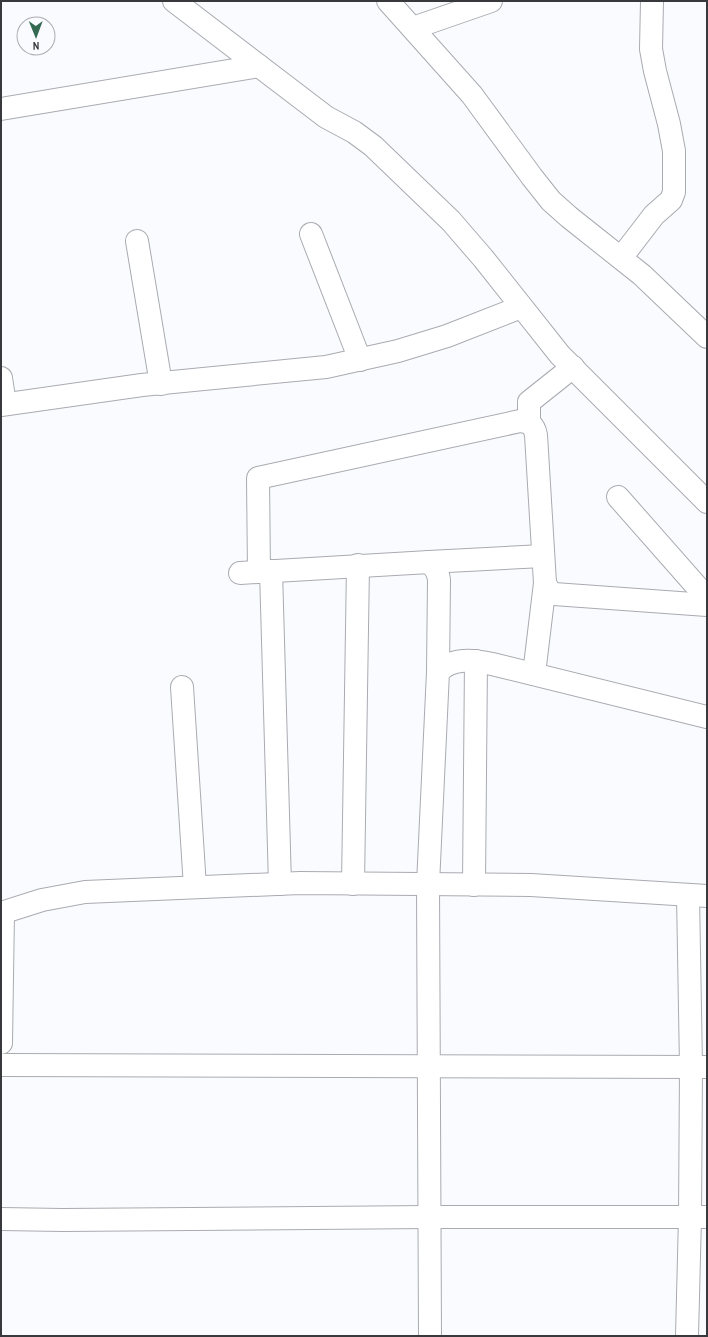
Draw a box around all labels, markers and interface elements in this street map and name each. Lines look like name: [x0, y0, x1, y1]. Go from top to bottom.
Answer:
north arrow: [16, 16, 56, 56]
text: N: [33, 39, 40, 53]

